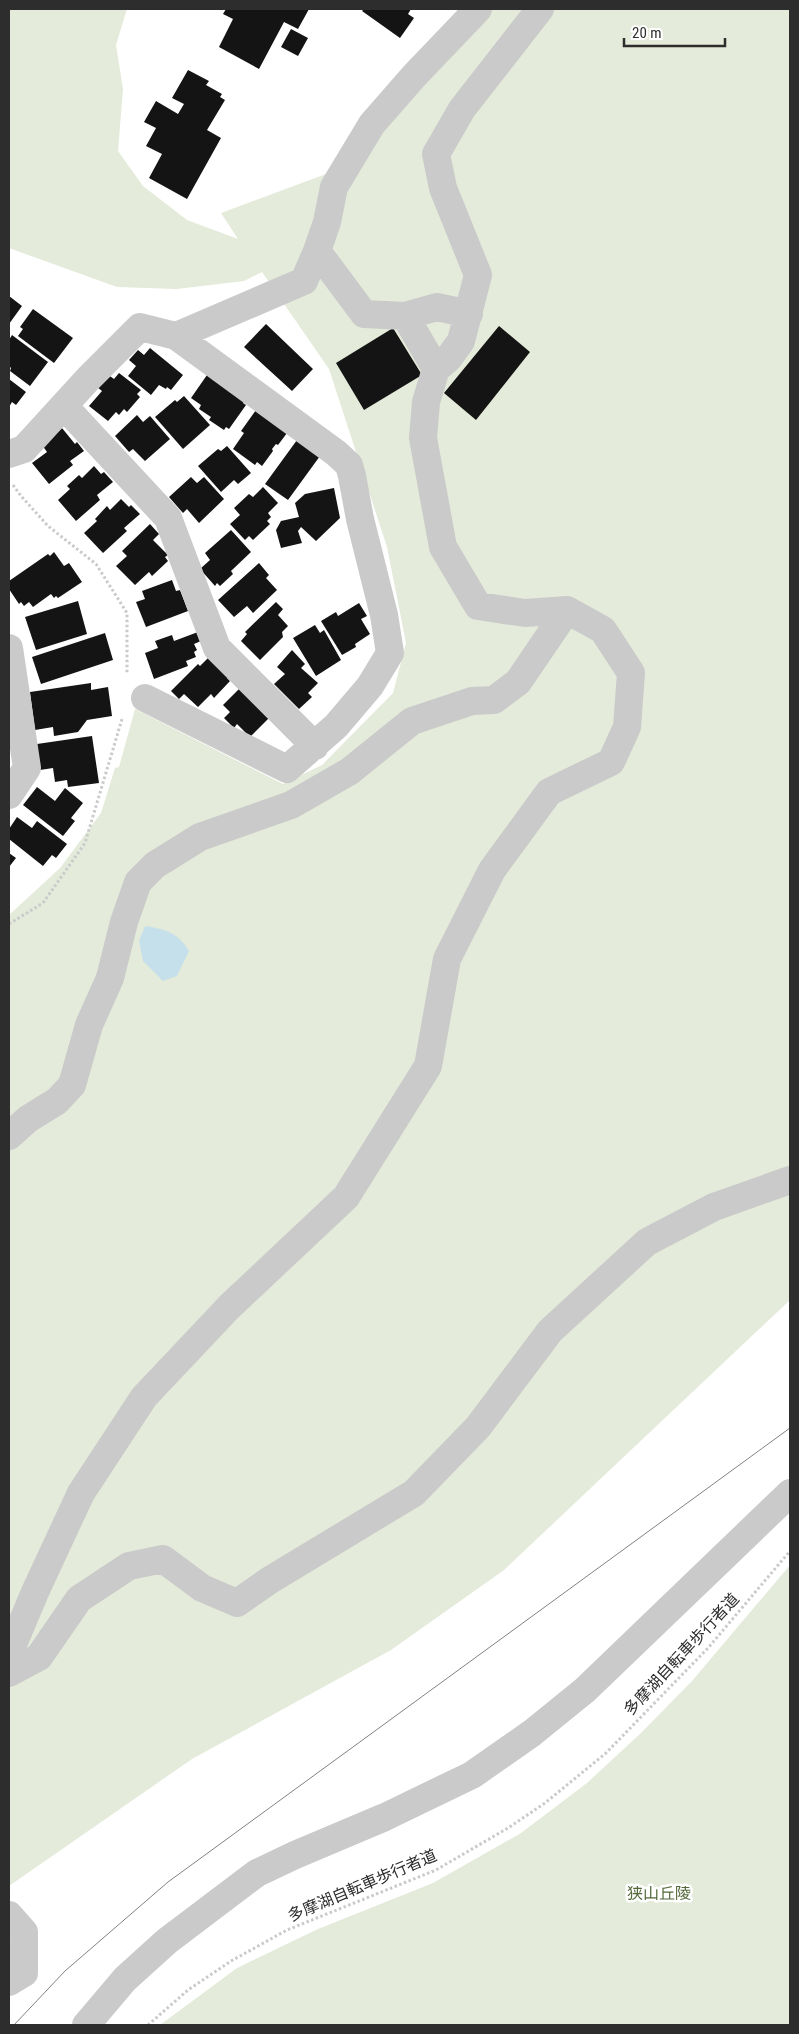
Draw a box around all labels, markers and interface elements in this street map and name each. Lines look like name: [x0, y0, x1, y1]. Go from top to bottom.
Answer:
scale bar: [624, 15, 725, 47]
text: 20 m: [632, 24, 662, 42]
street label: 多摩湖自転車歩行者道: [620, 1589, 743, 1719]
street label: 多摩湖自転車歩行者道: [285, 1845, 440, 1925]
park label: 狭山丘陵: [627, 1884, 691, 1903]

